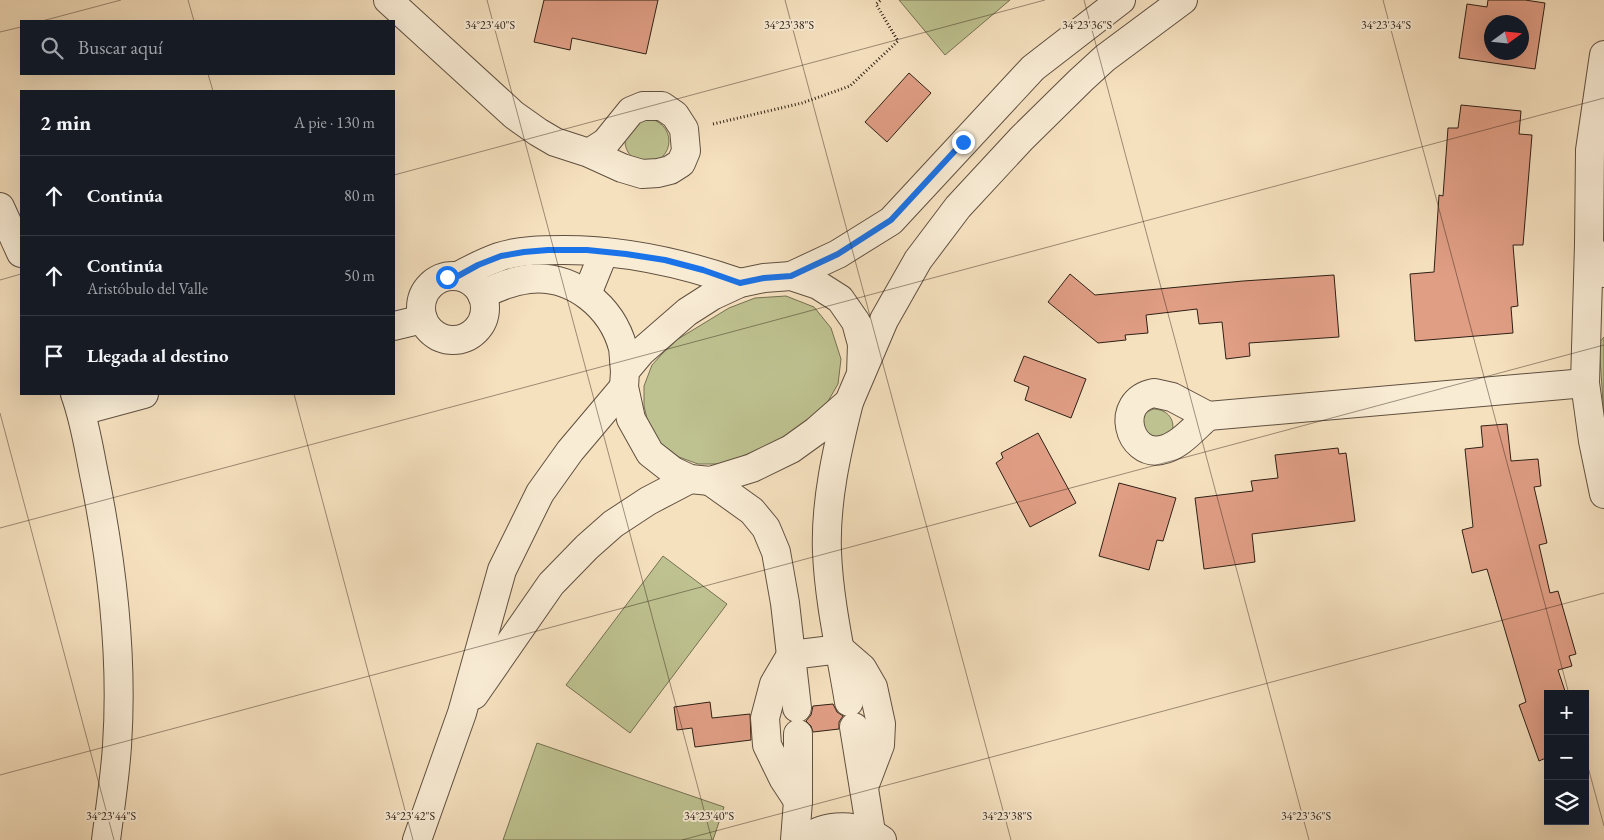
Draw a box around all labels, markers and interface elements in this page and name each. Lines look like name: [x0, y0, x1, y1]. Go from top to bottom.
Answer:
north arrow: [1484, 15, 1529, 60]
text: 34°23'40"S: [465, 17, 515, 33]
text: 34°23'38"S: [764, 17, 814, 33]
text: 34°23'36"S: [1062, 17, 1112, 33]
text: 34°23'34"S: [1361, 17, 1411, 33]
search box: [20, 20, 395, 75]
icon: search: [38, 34, 66, 62]
text: Buscar aquí: [78, 35, 163, 60]
text: 2 min: [40, 109, 91, 136]
text: A pie · 130 m: [294, 112, 375, 133]
route end: [952, 131, 975, 154]
icon: ahead: [40, 182, 68, 210]
text: Continúa: [87, 183, 163, 208]
text: 80 m: [344, 185, 375, 206]
text: Continúa: [87, 253, 163, 278]
icon: ahead: [40, 262, 68, 290]
text: 50 m: [344, 265, 375, 286]
route start: [436, 266, 459, 289]
text: Aristóbulo del Valle: [87, 278, 208, 299]
icon: arrive: [40, 342, 68, 370]
text: Llegada al destino: [87, 343, 229, 368]
map controls: [1544, 690, 1589, 825]
button: +: [1544, 690, 1589, 735]
button: −: [1544, 735, 1589, 780]
button: layers: [1544, 780, 1589, 825]
text: 34°23'44"S: [86, 808, 136, 824]
text: 34°23'42"S: [385, 808, 435, 824]
text: 34°23'40"S: [684, 808, 734, 824]
text: 34°23'38"S: [982, 808, 1032, 824]
text: 34°23'36"S: [1281, 808, 1331, 824]

